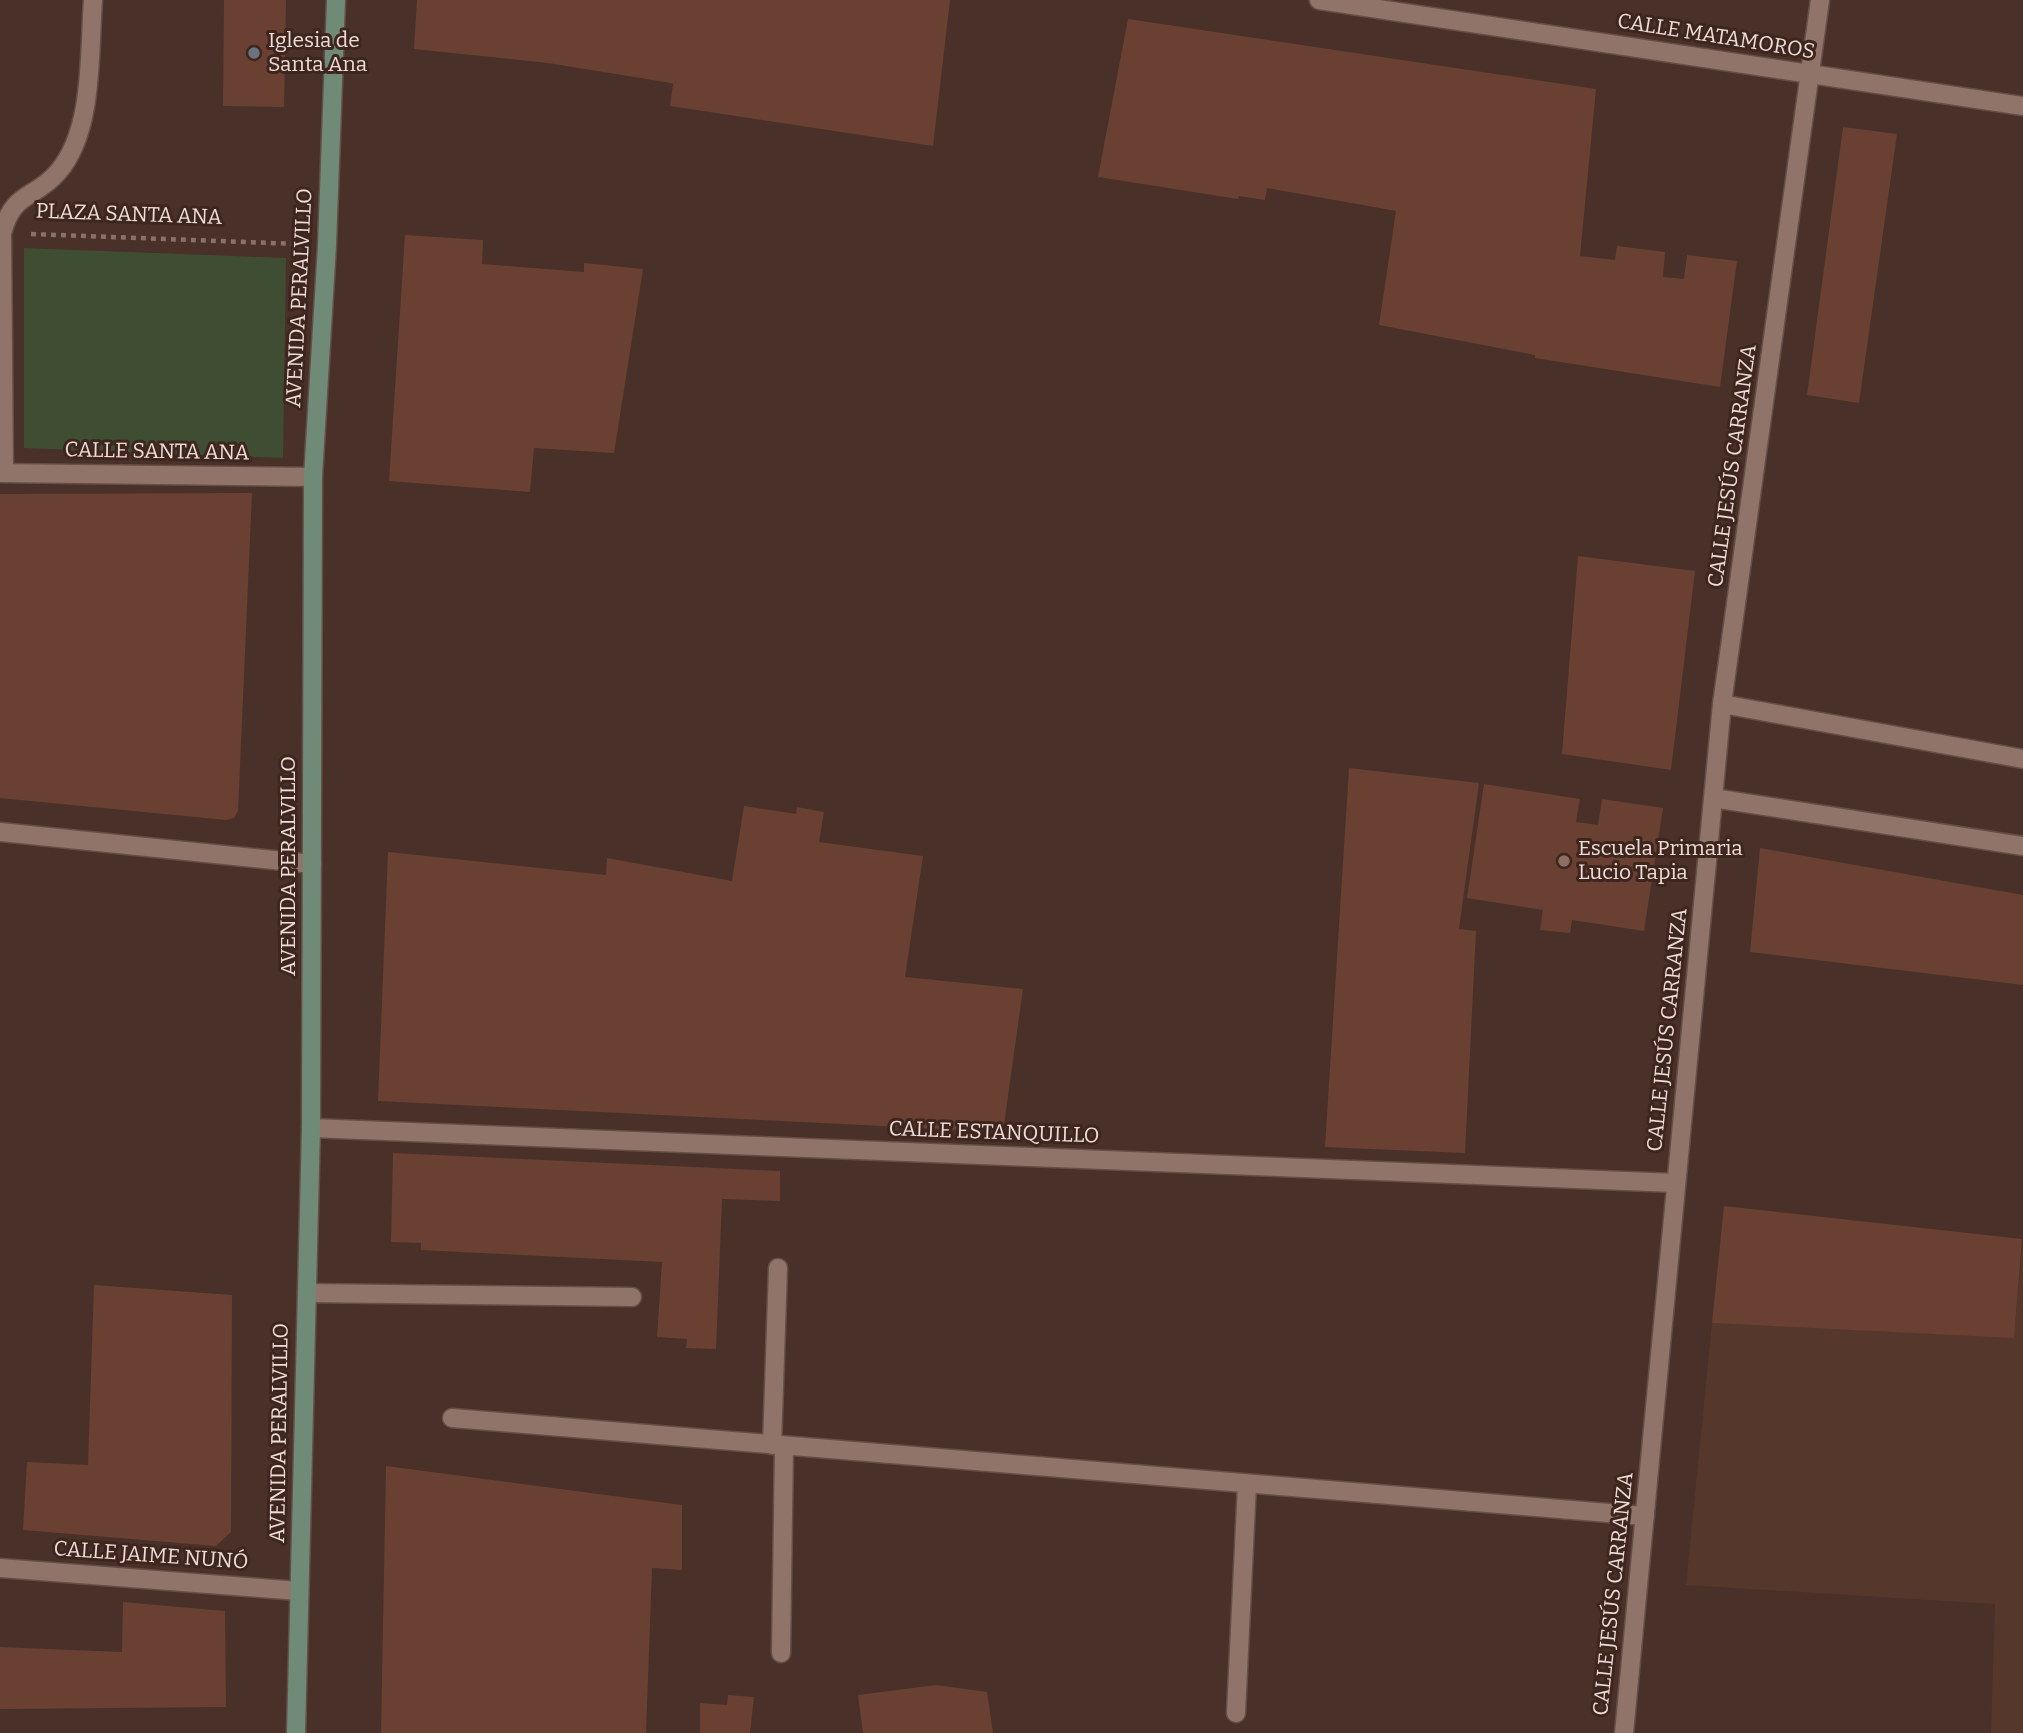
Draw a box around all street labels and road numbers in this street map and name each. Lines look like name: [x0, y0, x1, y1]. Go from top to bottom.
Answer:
street label: CALLE MATAMOROS: [1616, 9, 1816, 65]
street label: AVENIDA PERALVILLO: [282, 188, 318, 408]
street label: PLAZA SANTA ANA: [35, 199, 223, 231]
street label: CALLE JESÚS CARRANZA: [1703, 343, 1763, 589]
street label: CALLE SANTA ANA: [64, 438, 250, 466]
street label: AVENIDA PERALVILLO: [276, 756, 302, 976]
street label: CALLE JESÚS CARRANZA: [1643, 907, 1693, 1153]
street label: CALLE ESTANQUILLO: [888, 1117, 1100, 1149]
street label: AVENIDA PERALVILLO: [265, 1323, 295, 1543]
street label: CALLE JESÚS CARRANZA: [1589, 1471, 1639, 1717]
street label: CALLE JAIME NUNÓ: [53, 1537, 249, 1575]

